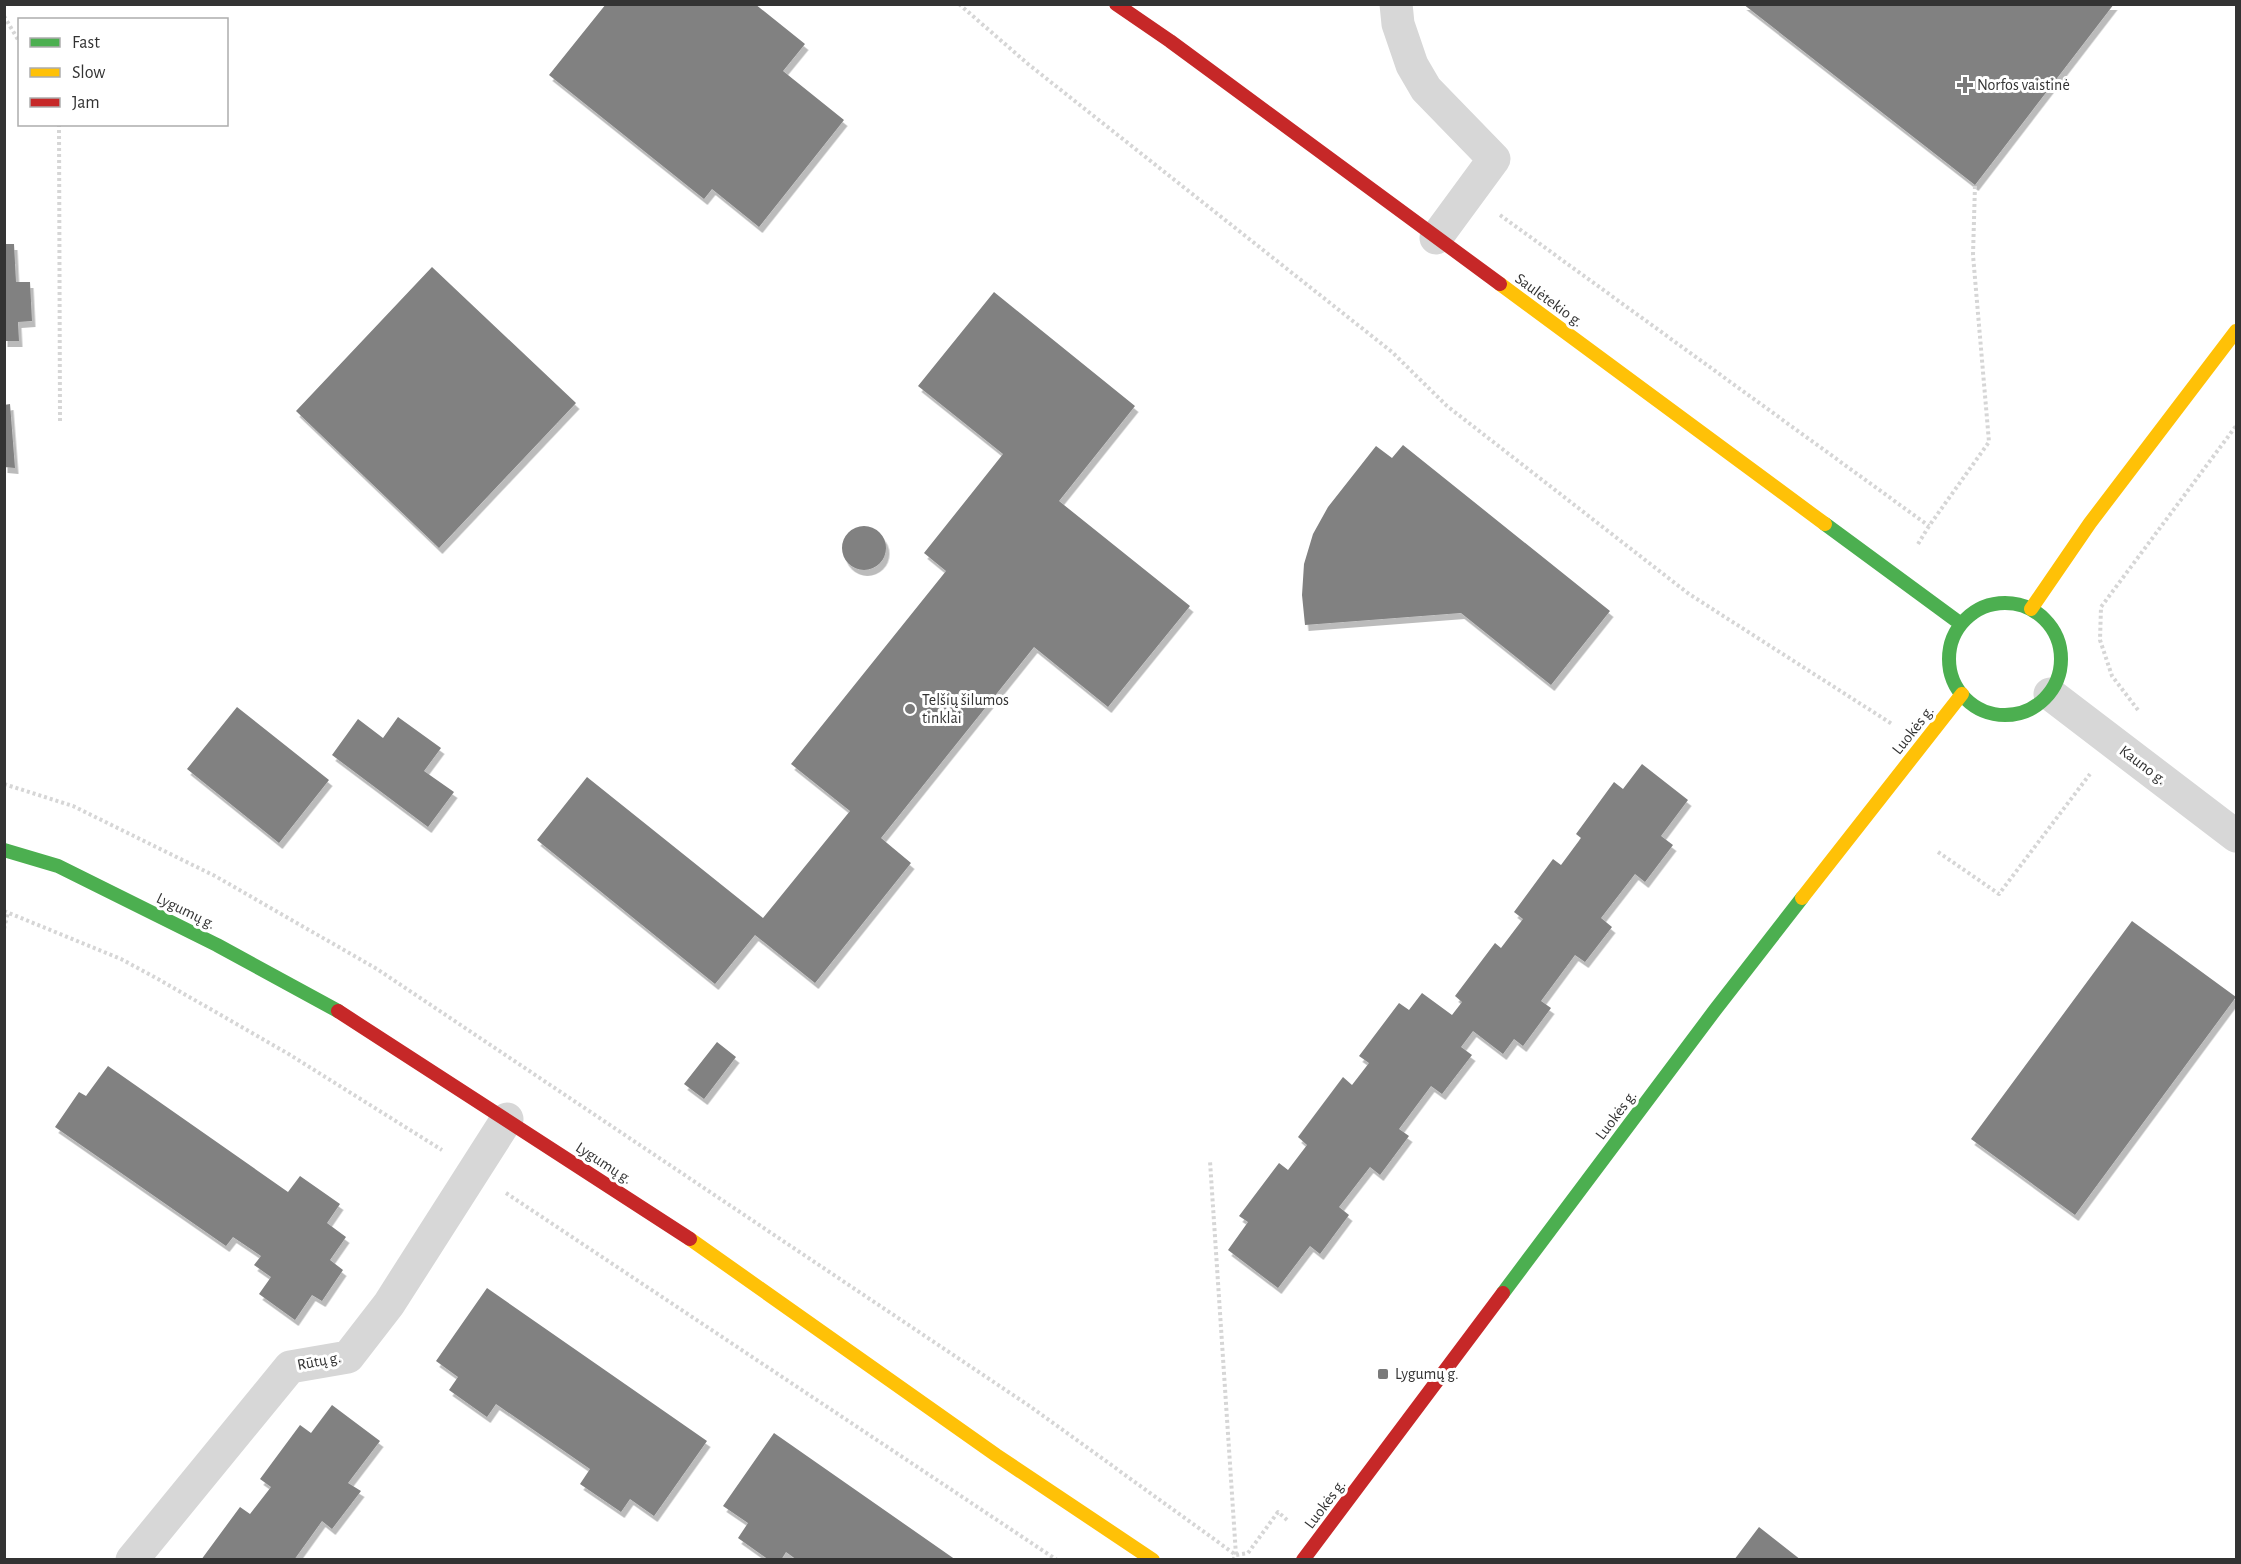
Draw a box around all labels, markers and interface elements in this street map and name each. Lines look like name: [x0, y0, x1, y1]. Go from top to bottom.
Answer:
legend: [18, 18, 228, 126]
text: Fast: [72, 34, 100, 52]
text: Slow: [72, 64, 105, 82]
place label: Norfos vaistinė: [1977, 77, 2070, 93]
marker: Norfos vaistinė: [1958, 78, 1972, 92]
text: Jam: [72, 94, 100, 112]
street label: Saulėtekio g.: [1512, 270, 1586, 330]
place label: Telšių šilumos tinklai: [922, 692, 1009, 726]
marker: Telšių šilumos tinklai: [903, 702, 917, 716]
street label: Luokės g.: [1889, 703, 1937, 757]
street label: Kauno g.: [2117, 742, 2169, 788]
street label: Lygumų g.: [153, 890, 218, 933]
street label: Luokės g.: [1592, 1087, 1640, 1143]
street label: Lygumų g.: [572, 1139, 635, 1188]
street label: Rūtų g.: [296, 1349, 342, 1373]
place label: Lygumų g.: [1395, 1366, 1459, 1383]
marker: Lygumų g.: [1376, 1367, 1390, 1381]
street label: Luokės g.: [1301, 1476, 1349, 1532]

